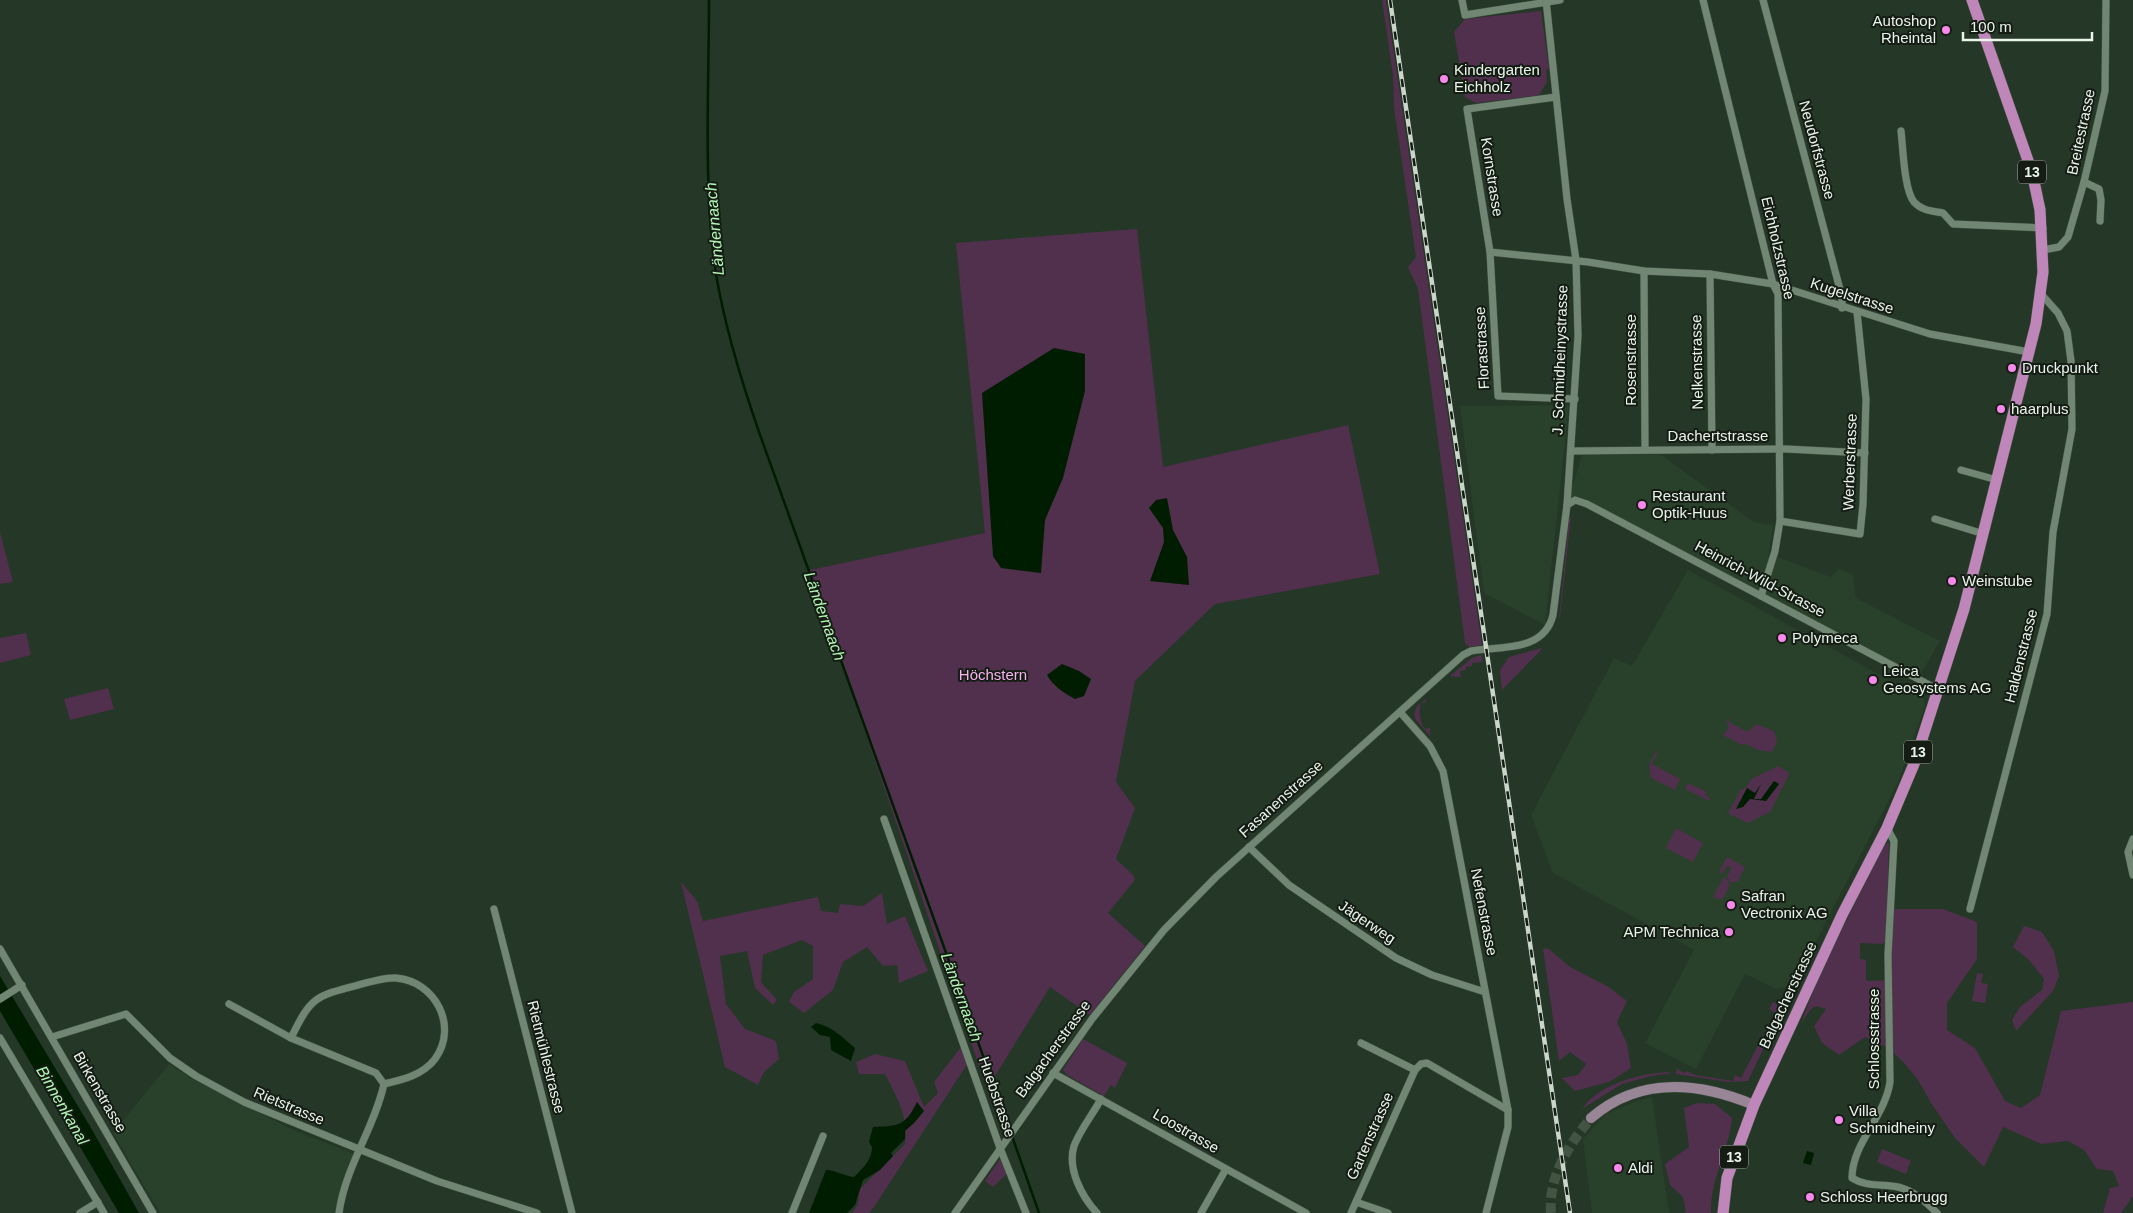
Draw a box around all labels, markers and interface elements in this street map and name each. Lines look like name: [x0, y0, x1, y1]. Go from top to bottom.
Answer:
scale bar: [1963, 10, 2092, 42]
place label: Autoshop Rheintal: [1873, 12, 1936, 46]
text: 100 m: [1970, 18, 2012, 35]
marker: Autoshop Rheintal: [1940, 24, 1952, 36]
place label: Kindergarten Eichholz: [1454, 61, 1540, 95]
marker: Kindergarten Eichholz: [1438, 73, 1450, 85]
street label: Breitestrasse: [2063, 87, 2098, 176]
street label: Neudorfstrasse: [1796, 99, 1839, 201]
street label: Kornstrasse: [1478, 136, 1507, 218]
road number: 13: [2018, 160, 2046, 183]
water label: Ländernaach: [702, 182, 727, 276]
street label: Eichholzstrasse: [1758, 195, 1799, 301]
street label: Kugelstrasse: [1808, 274, 1896, 317]
street label: J. Schmidheinystrasse: [1548, 285, 1571, 435]
street label: Florastrasse: [1471, 306, 1492, 390]
street label: Rosenstrasse: [1622, 314, 1639, 406]
street label: Nelkenstrasse: [1687, 314, 1706, 410]
place label: Druckpunkt: [2022, 359, 2099, 376]
marker: Druckpunkt: [2006, 362, 2018, 374]
place label: haarplus: [2011, 400, 2069, 417]
marker: haarplus: [1995, 403, 2007, 415]
street label: Werberstrasse: [1839, 413, 1860, 511]
street label: Dachertstrasse: [1668, 427, 1768, 444]
place label: Restaurant Optik-Huus: [1652, 487, 1727, 521]
marker: Restaurant Optik-Huus: [1636, 499, 1648, 511]
street label: Heinrich-Wild-Strasse: [1692, 537, 1828, 620]
water label: Ländernaach: [801, 569, 849, 663]
place label: Weinstube: [1962, 572, 2033, 589]
marker: Weinstube: [1946, 575, 1958, 587]
street label: Haldenstrasse: [2001, 607, 2040, 704]
place label: Polymeca: [1792, 629, 1859, 646]
marker: Polymeca: [1776, 632, 1788, 644]
place label: Leica Geosystems AG: [1883, 662, 1991, 696]
park label: Höchstern: [959, 666, 1027, 683]
marker: Leica Geosystems AG: [1867, 674, 1879, 686]
road number: 13: [1904, 740, 1932, 764]
street label: Fasanenstrasse: [1235, 757, 1326, 841]
street label: Nefenstrasse: [1468, 867, 1501, 957]
place label: Safran Vectronix AG: [1741, 887, 1828, 921]
street label: Jägerweg: [1336, 896, 1399, 947]
marker: Safran Vectronix AG: [1725, 899, 1737, 911]
place label: APM Technica: [1623, 923, 1720, 940]
marker: APM Technica: [1723, 926, 1735, 938]
street label: Balgacherstrasse: [1755, 939, 1820, 1051]
water label: Ländernaach: [938, 950, 986, 1044]
street label: Schlossstrasse: [1865, 989, 1882, 1089]
street label: Balgacherstrasse: [1012, 997, 1094, 1101]
street label: Rietmühlestrasse: [524, 999, 569, 1115]
street label: Birkenstrasse: [70, 1048, 131, 1135]
street label: Huebstrasse: [976, 1054, 1019, 1139]
water label: Binnenkanal: [33, 1063, 92, 1148]
street label: Rietstrasse: [251, 1083, 327, 1128]
street label: Gartenstrasse: [1343, 1089, 1396, 1182]
place label: Villa Schmidheiny: [1849, 1102, 1935, 1136]
street label: Loostrasse: [1150, 1105, 1222, 1156]
marker: Villa Schmidheiny: [1833, 1114, 1845, 1126]
road number: 13: [1720, 1146, 1748, 1168]
place label: Aldi: [1628, 1159, 1653, 1176]
marker: Aldi: [1612, 1162, 1624, 1174]
place label: Schloss Heerbrugg: [1820, 1188, 1948, 1205]
marker: Schloss Heerbrugg: [1804, 1191, 1816, 1203]

